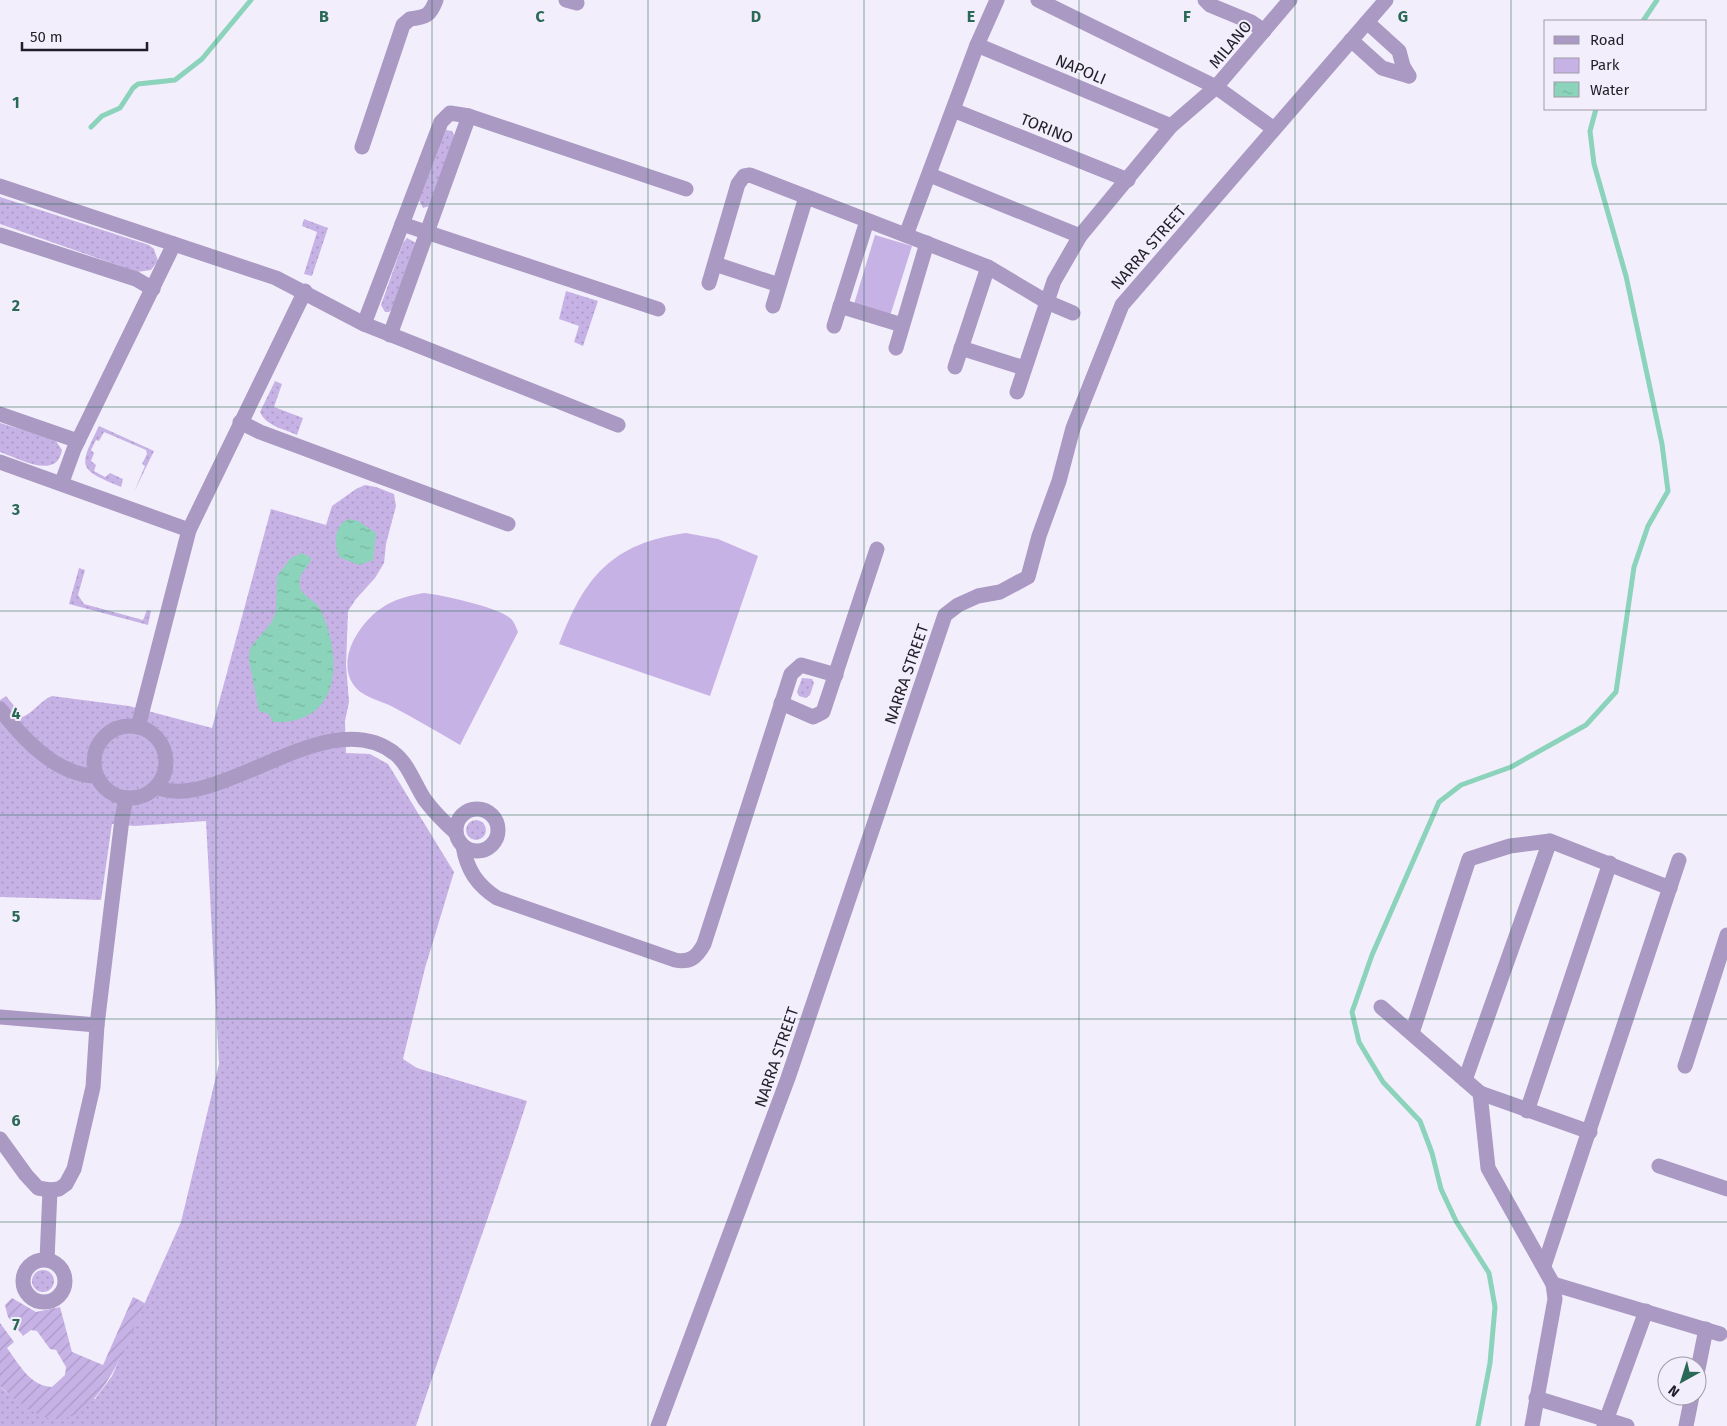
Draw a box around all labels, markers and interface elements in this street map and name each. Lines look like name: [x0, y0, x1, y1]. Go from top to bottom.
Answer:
text: B: [319, 7, 329, 26]
text: C: [535, 7, 545, 26]
text: D: [751, 7, 761, 26]
text: E: [967, 7, 975, 26]
text: F: [1183, 7, 1191, 26]
text: G: [1398, 7, 1408, 26]
street label: MILANO: [1205, 17, 1256, 72]
scale bar: [22, 20, 148, 52]
legend: [1544, 20, 1707, 110]
text: 50 m: [30, 28, 63, 46]
text: Road: [1590, 31, 1625, 49]
street label: NAPOLI: [1053, 50, 1109, 89]
text: Park: [1590, 56, 1620, 74]
text: Water: [1590, 81, 1629, 99]
text: 1: [12, 93, 20, 112]
street label: TORINO: [1018, 109, 1076, 148]
street label: NARRA STREET: [1107, 201, 1190, 293]
text: 2: [12, 296, 20, 315]
text: 3: [11, 500, 20, 519]
street label: NARRA STREET: [880, 621, 933, 727]
text: 4: [11, 704, 21, 723]
text: 5: [12, 907, 21, 926]
street label: NARRA STREET: [750, 1004, 803, 1110]
text: 6: [11, 1111, 21, 1130]
text: 7: [12, 1315, 20, 1334]
north arrow: [1657, 1356, 1707, 1406]
text: N: [1665, 1381, 1683, 1400]

